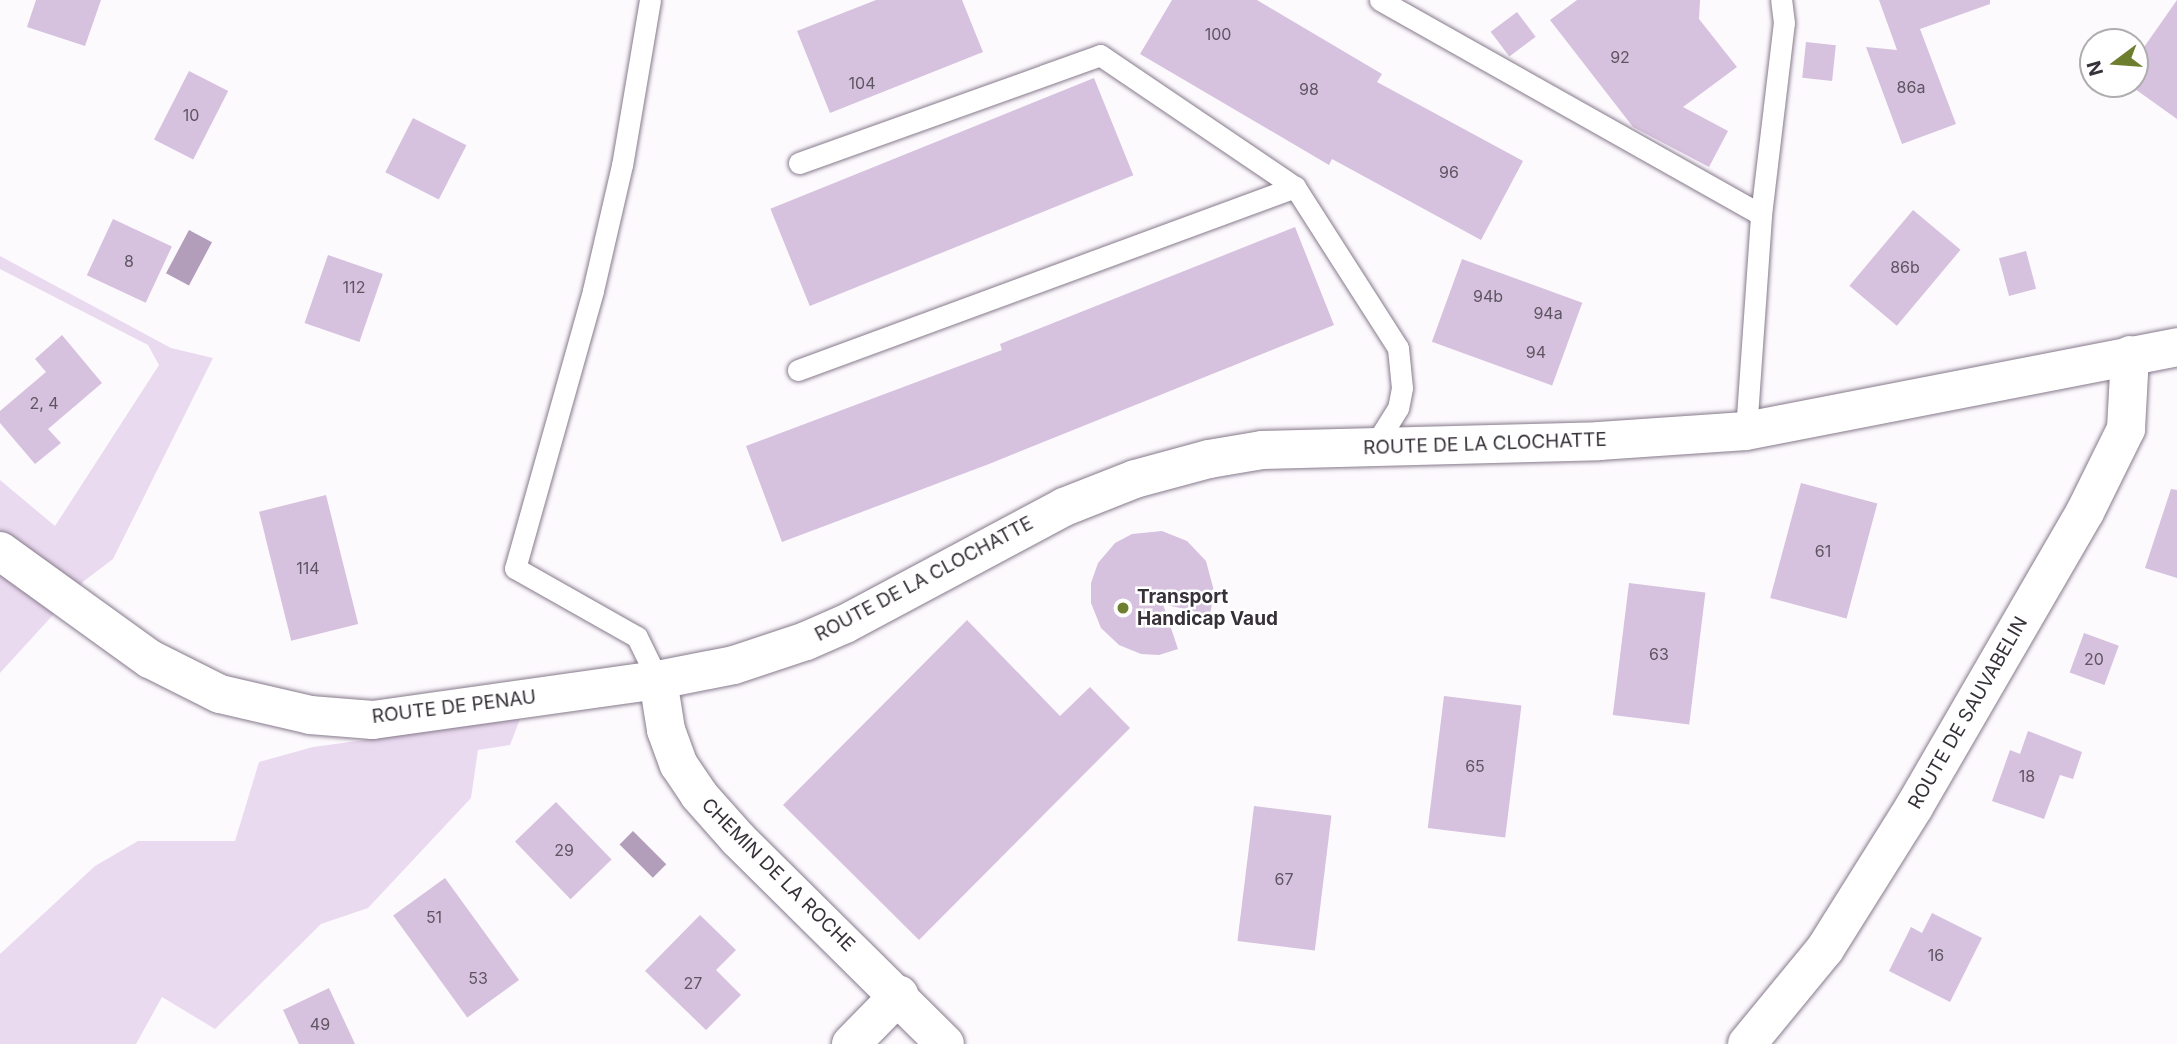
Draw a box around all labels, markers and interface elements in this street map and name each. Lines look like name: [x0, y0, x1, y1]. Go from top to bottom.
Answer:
house number: 100: [1205, 24, 1231, 44]
north arrow: [2079, 28, 2149, 98]
house number: 92: [1610, 47, 1630, 67]
text: N: [2082, 58, 2108, 79]
house number: 104: [849, 73, 875, 93]
house number: 86a: [1897, 77, 1925, 97]
house number: 98: [1299, 79, 1319, 99]
house number: 10: [183, 105, 199, 125]
house number: 96: [1439, 162, 1459, 182]
house number: 8: [124, 251, 134, 271]
house number: 86b: [1890, 257, 1920, 277]
house number: 112: [343, 277, 365, 297]
house number: 94b: [1473, 286, 1503, 306]
house number: 94a: [1533, 303, 1563, 323]
house number: 94: [1526, 342, 1546, 362]
house number: 2, 4: [29, 393, 59, 413]
street label: ROUTE DE LA CLOCHATTE: [1363, 428, 1607, 460]
street label: ROUTE DE LA CLOCHATTE: [811, 512, 1037, 646]
house number: 61: [1815, 541, 1831, 561]
house number: 114: [296, 558, 320, 578]
place label: Transport Handicap Vaud: [1137, 586, 1278, 630]
marker: Transport Handicap Vaud: [1115, 600, 1131, 616]
street label: ROUTE DE SAUVABELIN: [1904, 613, 2032, 813]
house number: 63: [1649, 644, 1669, 664]
house number: 20: [2084, 649, 2104, 669]
street label: ROUTE DE PENAU: [371, 686, 537, 728]
house number: 65: [1465, 756, 1485, 776]
house number: 18: [2019, 766, 2035, 786]
street label: CHEMIN DE LA ROCHE: [697, 794, 859, 956]
house number: 29: [554, 840, 574, 860]
house number: 67: [1275, 869, 1293, 889]
house number: 51: [426, 907, 442, 927]
house number: 16: [1928, 945, 1944, 965]
house number: 53: [468, 968, 488, 988]
house number: 27: [684, 973, 702, 993]
house number: 49: [310, 1014, 330, 1034]

